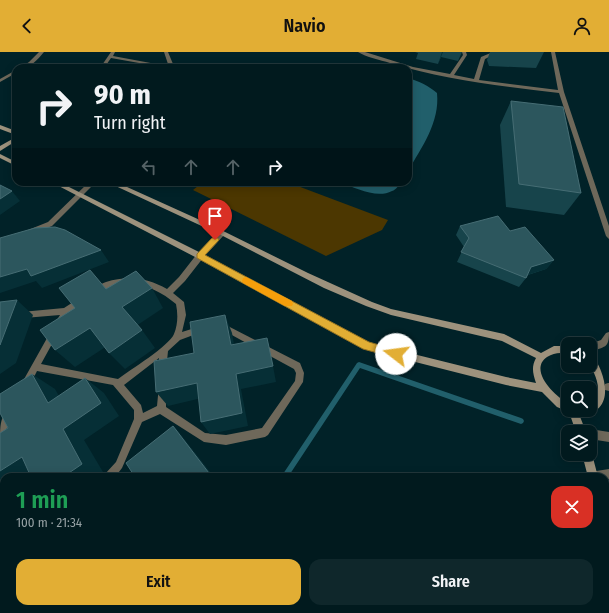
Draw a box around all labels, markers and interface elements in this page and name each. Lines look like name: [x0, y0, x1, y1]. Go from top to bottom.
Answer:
icon: back: [16, 15, 38, 37]
text: Navio: [283, 15, 326, 37]
icon: person: [571, 15, 593, 37]
text: 90 m: [94, 78, 151, 111]
icon: right: [28, 80, 80, 132]
text: Turn right: [94, 112, 166, 134]
icon: left: [138, 156, 160, 178]
icon: ahead: [180, 156, 202, 178]
icon: ahead: [222, 156, 244, 178]
icon: right: [264, 156, 286, 178]
pin: [198, 199, 232, 240]
icon: arrive: [204, 205, 226, 227]
position arrow: [375, 333, 417, 375]
map controls: [561, 337, 597, 461]
button: sound: [561, 337, 597, 373]
button: search: [561, 381, 597, 417]
button: layers: [561, 425, 597, 461]
text: 1 min: [16, 486, 68, 514]
button: close: [551, 486, 593, 528]
text: 100 m · 21:34: [16, 515, 82, 530]
button: Exit: [16, 559, 301, 605]
button: Share: [309, 559, 593, 605]

